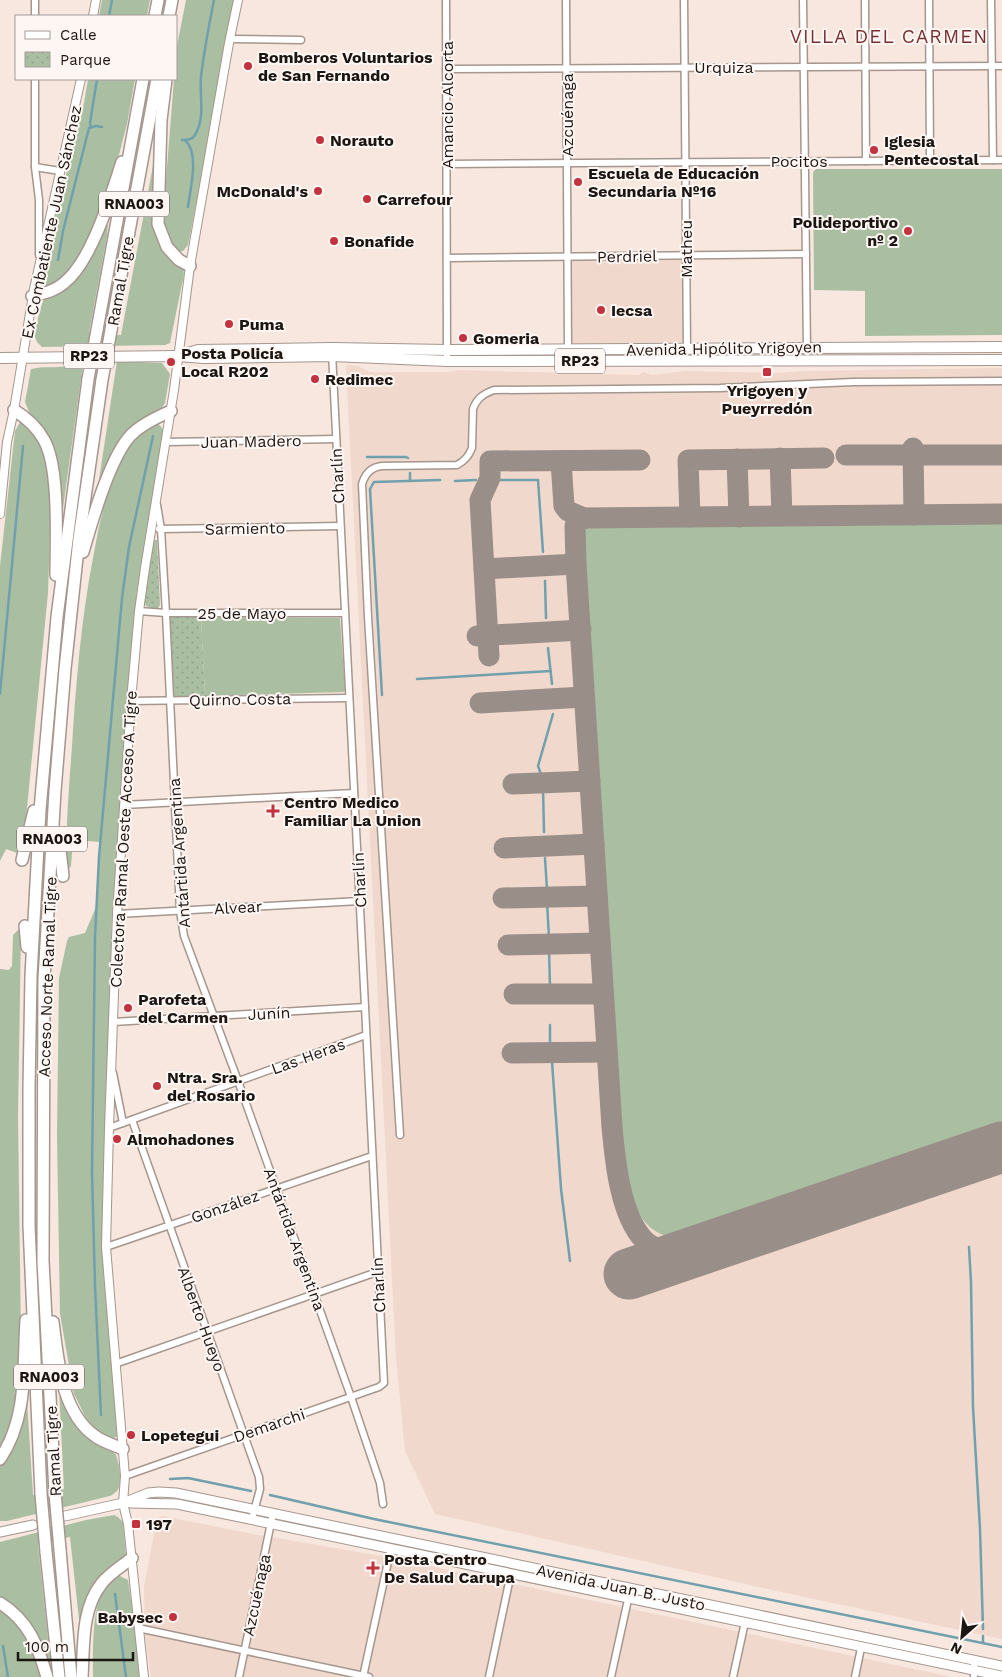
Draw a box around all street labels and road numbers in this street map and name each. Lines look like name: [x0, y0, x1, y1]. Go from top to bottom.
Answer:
street label: Amancio Alcorta: [438, 41, 457, 169]
street label: Urquiza: [694, 58, 754, 77]
street label: Azcuénaga: [558, 73, 577, 157]
street label: Ex Combatiente Juan Sánchez: [17, 104, 86, 341]
street label: Pocitos: [770, 152, 828, 171]
road number: RNA003: [99, 192, 169, 216]
street label: Matheu: [677, 220, 696, 278]
street label: Ramal Tigre: [103, 235, 138, 328]
street label: Perdriel: [597, 246, 657, 267]
street label: Avenida Hipólito Yrigoyen: [626, 337, 822, 360]
road number: RP23: [64, 344, 114, 368]
road number: RP23: [555, 348, 605, 374]
street label: Juan Madero: [200, 431, 302, 452]
street label: Charlín: [327, 448, 348, 504]
street label: Sarmiento: [205, 518, 285, 539]
street label: 25 de Mayo: [198, 604, 286, 623]
street label: Quirno Costa: [189, 689, 291, 710]
street label: Colectora Ramal Oeste Acceso A Tigre: [106, 690, 141, 988]
street label: Antártida Argentina: [165, 777, 194, 929]
road number: RNA003: [17, 826, 87, 852]
street label: Charlín: [349, 852, 370, 908]
street label: Acceso Norte Ramal Tigre: [35, 876, 60, 1078]
street label: Alvear: [213, 897, 263, 918]
street label: Junín: [247, 1003, 291, 1024]
street label: Las Heras: [269, 1034, 348, 1079]
street label: Antártida Argentina: [260, 1165, 329, 1313]
street label: González: [188, 1186, 262, 1227]
street label: Charlín: [368, 1257, 389, 1313]
street label: Alberto Hueyo: [174, 1264, 229, 1374]
road number: RNA003: [14, 1364, 84, 1390]
street label: Demarchi: [231, 1404, 307, 1447]
street label: Ramal Tigre: [42, 1405, 65, 1497]
street label: Azcuénaga: [239, 1552, 274, 1638]
street label: Avenida Juan B. Justo: [535, 1560, 707, 1615]

